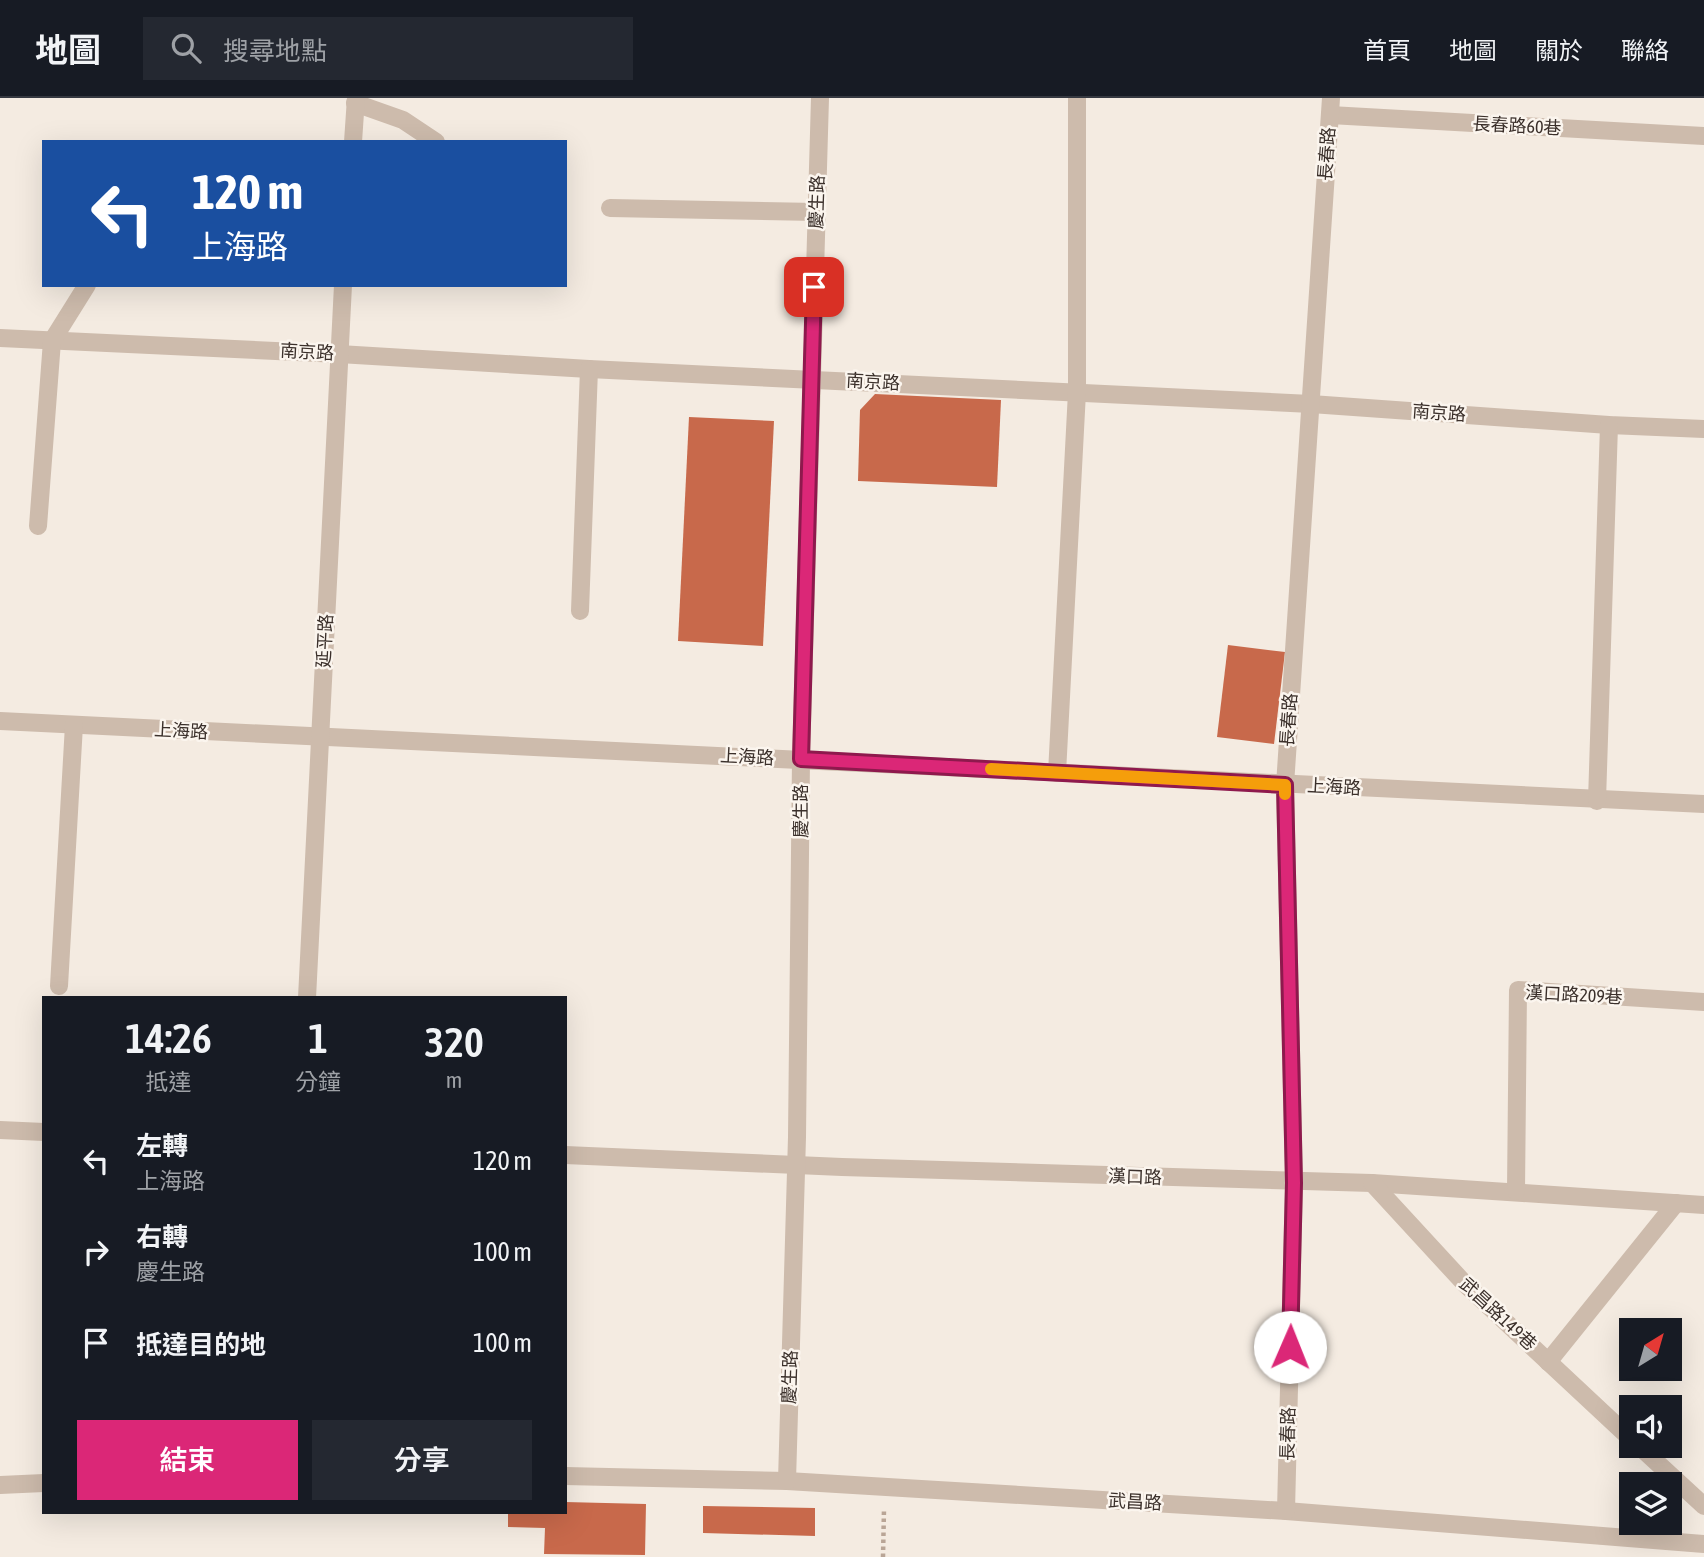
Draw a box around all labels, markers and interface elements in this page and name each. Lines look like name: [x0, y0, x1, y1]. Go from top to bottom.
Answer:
search box: [143, 17, 633, 80]
icon: search: [167, 29, 205, 67]
text: 地圖: [35, 31, 101, 69]
text: 搜尋地點: [223, 36, 327, 66]
text: 首頁: [1363, 37, 1411, 64]
text: 地圖: [1449, 37, 1497, 64]
text: 關於: [1535, 37, 1583, 64]
text: 聯絡: [1621, 37, 1669, 64]
street label: 長春路60巷: [1472, 113, 1562, 138]
street label: 長春路: [1314, 126, 1339, 182]
text: 120 m: [192, 163, 303, 219]
icon: left: [77, 168, 168, 259]
street label: 慶生路: [805, 175, 828, 229]
text: 上海路: [192, 228, 288, 265]
pin: [784, 257, 844, 317]
icon: arrive: [795, 268, 833, 306]
street label: 南京路: [280, 340, 335, 363]
street label: 南京路: [846, 370, 901, 393]
street label: 南京路: [1411, 400, 1467, 425]
street label: 延平路: [313, 613, 336, 668]
street label: 長春路: [1276, 692, 1301, 748]
street label: 上海路: [154, 719, 209, 742]
street label: 上海路: [720, 745, 775, 768]
street label: 上海路: [1307, 775, 1362, 798]
street label: 慶生路: [790, 784, 811, 838]
street label: 漢口路209巷: [1525, 981, 1623, 1008]
text: 14:26: [125, 1014, 212, 1062]
text: 1: [308, 1014, 328, 1062]
text: 320: [424, 1018, 484, 1066]
text: m: [446, 1067, 462, 1093]
text: 抵達: [146, 1069, 192, 1095]
text: 分鐘: [295, 1069, 341, 1095]
text: 左轉: [136, 1131, 188, 1161]
icon: left: [77, 1142, 115, 1180]
text: 120 m: [473, 1146, 532, 1176]
street label: 漢口路: [1108, 1165, 1162, 1188]
text: 上海路: [136, 1168, 205, 1194]
text: 右轉: [136, 1222, 188, 1252]
icon: right: [77, 1233, 115, 1271]
text: 100 m: [473, 1237, 532, 1267]
text: 慶生路: [136, 1259, 205, 1285]
street label: 武昌路149巷: [1456, 1273, 1541, 1355]
position arrow: [1253, 1310, 1327, 1384]
north arrow: [1619, 1318, 1682, 1381]
map controls: [1619, 1318, 1682, 1535]
icon: arrive: [77, 1324, 115, 1362]
text: 100 m: [473, 1328, 532, 1358]
text: 抵達目的地: [136, 1330, 266, 1360]
street label: 慶生路: [778, 1350, 801, 1404]
button: sound: [1619, 1395, 1682, 1458]
street label: 長春路: [1277, 1407, 1298, 1461]
button: 結束: [77, 1420, 298, 1500]
button: 分享: [312, 1420, 532, 1500]
button: layers: [1619, 1472, 1682, 1535]
street label: 武昌路: [1108, 1490, 1163, 1513]

